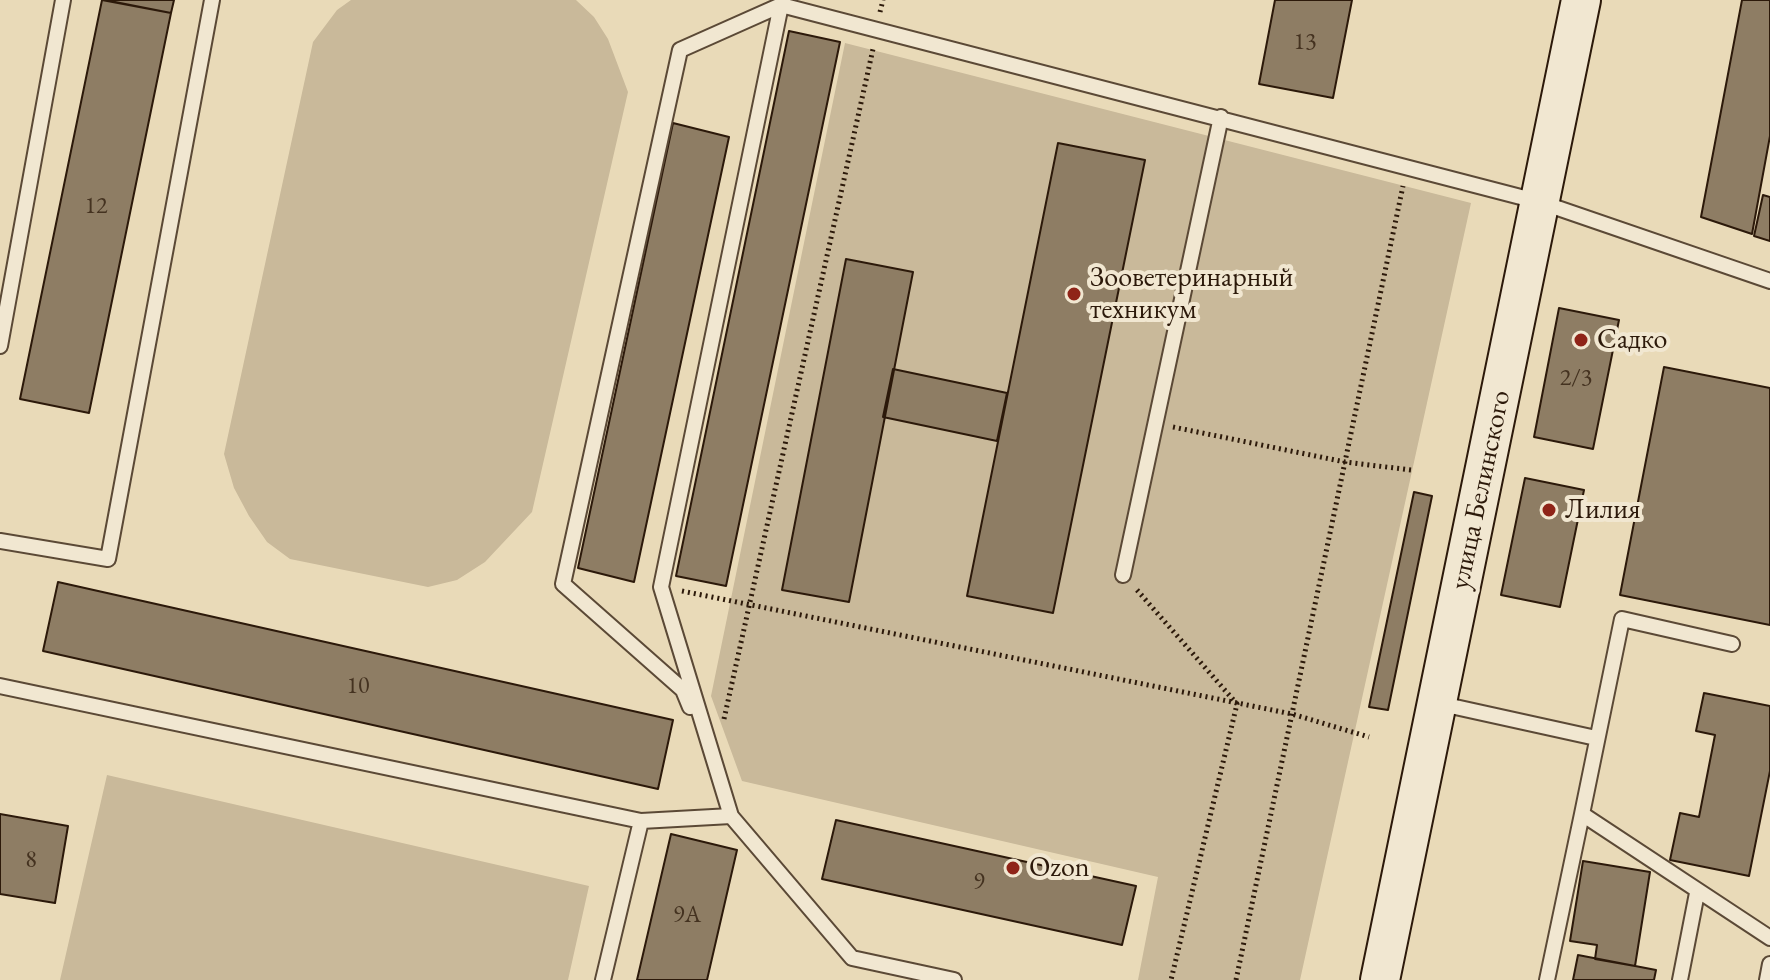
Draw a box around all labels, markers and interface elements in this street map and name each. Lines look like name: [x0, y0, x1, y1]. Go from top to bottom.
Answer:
house number: 13: [1293, 28, 1317, 56]
house number: 12: [84, 192, 108, 220]
place label: Зооветеринарный техникум: [1090, 261, 1293, 327]
marker: Зооветеринарный техникум: [1065, 285, 1083, 303]
place label: Садко: [1597, 323, 1667, 357]
marker: Садко: [1572, 331, 1590, 349]
house number: 2/3: [1560, 364, 1592, 392]
street label: улица Белинского: [1444, 387, 1518, 593]
place label: Лилия: [1565, 493, 1640, 527]
marker: Лилия: [1540, 501, 1558, 519]
house number: 10: [346, 672, 370, 700]
house number: 8: [25, 846, 37, 874]
place label: Ozon: [1029, 851, 1090, 885]
marker: Ozon: [1004, 859, 1022, 877]
house number: 9: [973, 868, 985, 896]
house number: 9А: [673, 901, 701, 929]

